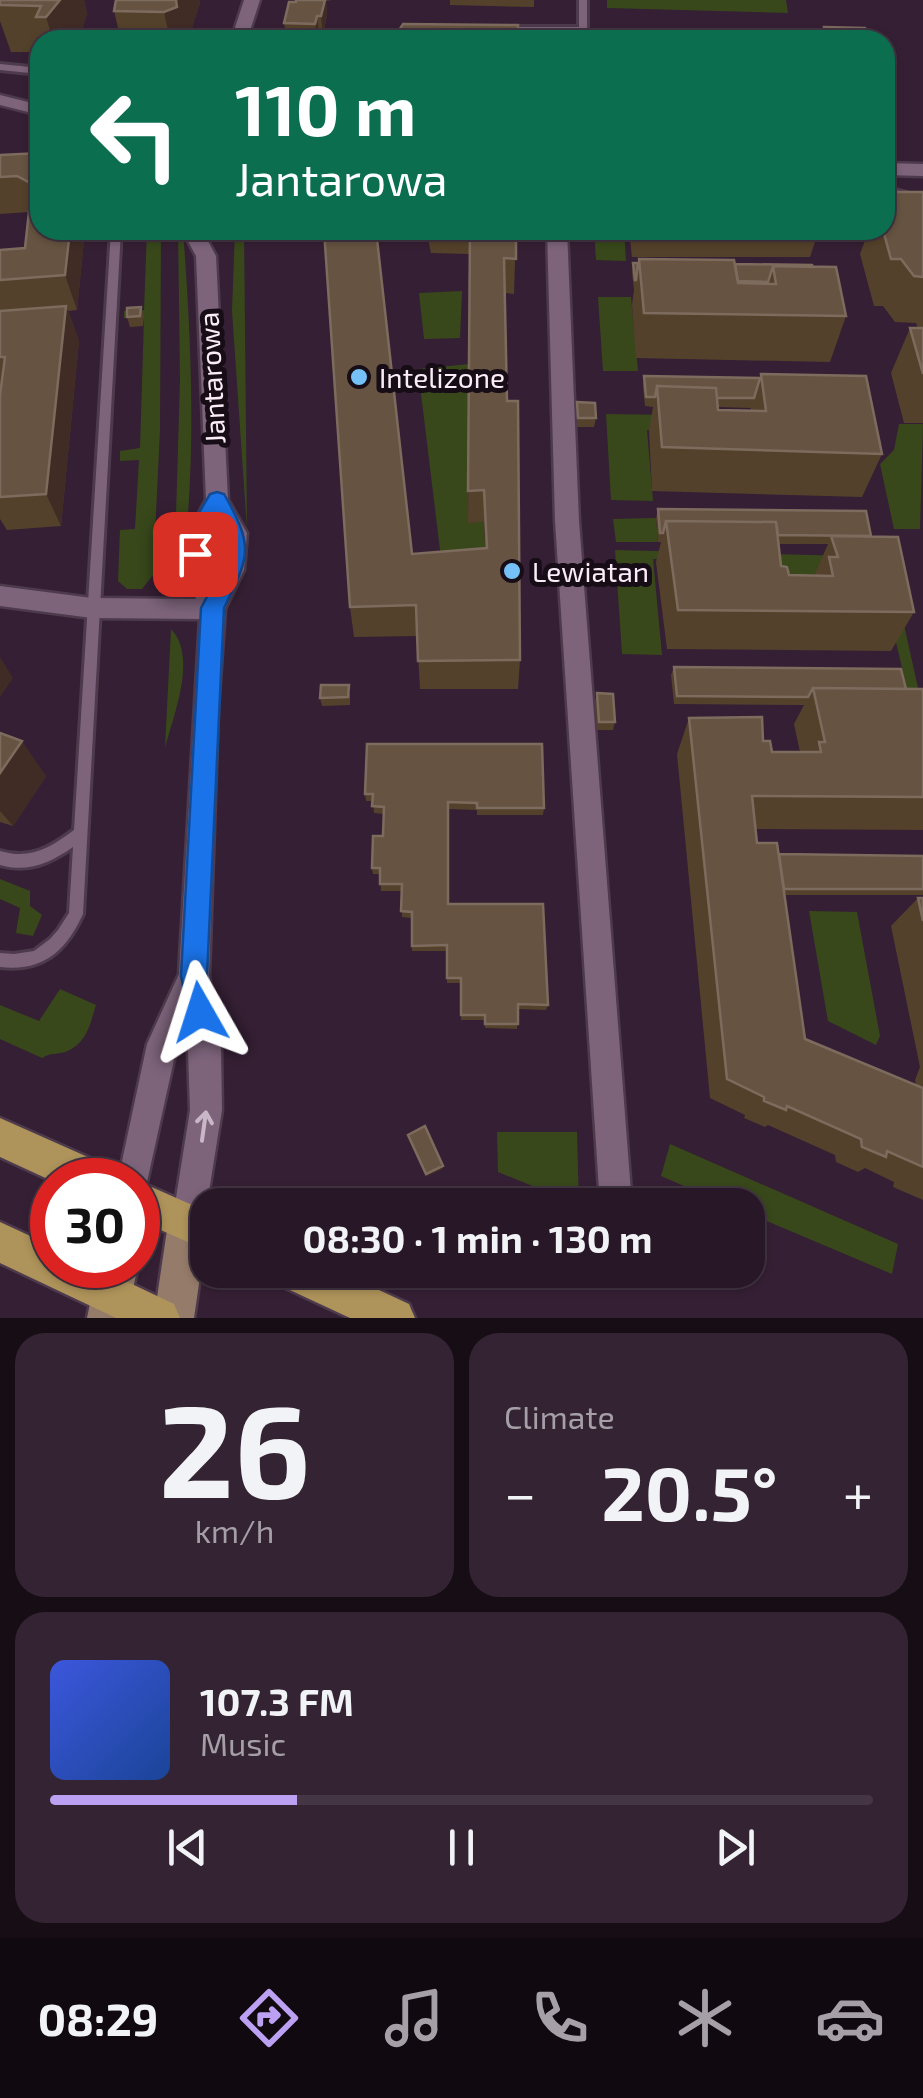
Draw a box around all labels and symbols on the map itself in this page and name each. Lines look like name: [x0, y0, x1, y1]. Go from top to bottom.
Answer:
street label: Jantarowa: [191, 311, 231, 445]
place label: Intelizone: [379, 360, 505, 394]
marker: Intelizone: [348, 366, 370, 388]
pin: [153, 512, 238, 597]
place label: Lewiatan: [532, 554, 649, 588]
marker: Lewiatan: [501, 560, 523, 582]
position arrow: [148, 960, 252, 1064]
one-way arrow: [195, 1111, 213, 1143]
speed limit sign: 30: [30, 1158, 160, 1288]

